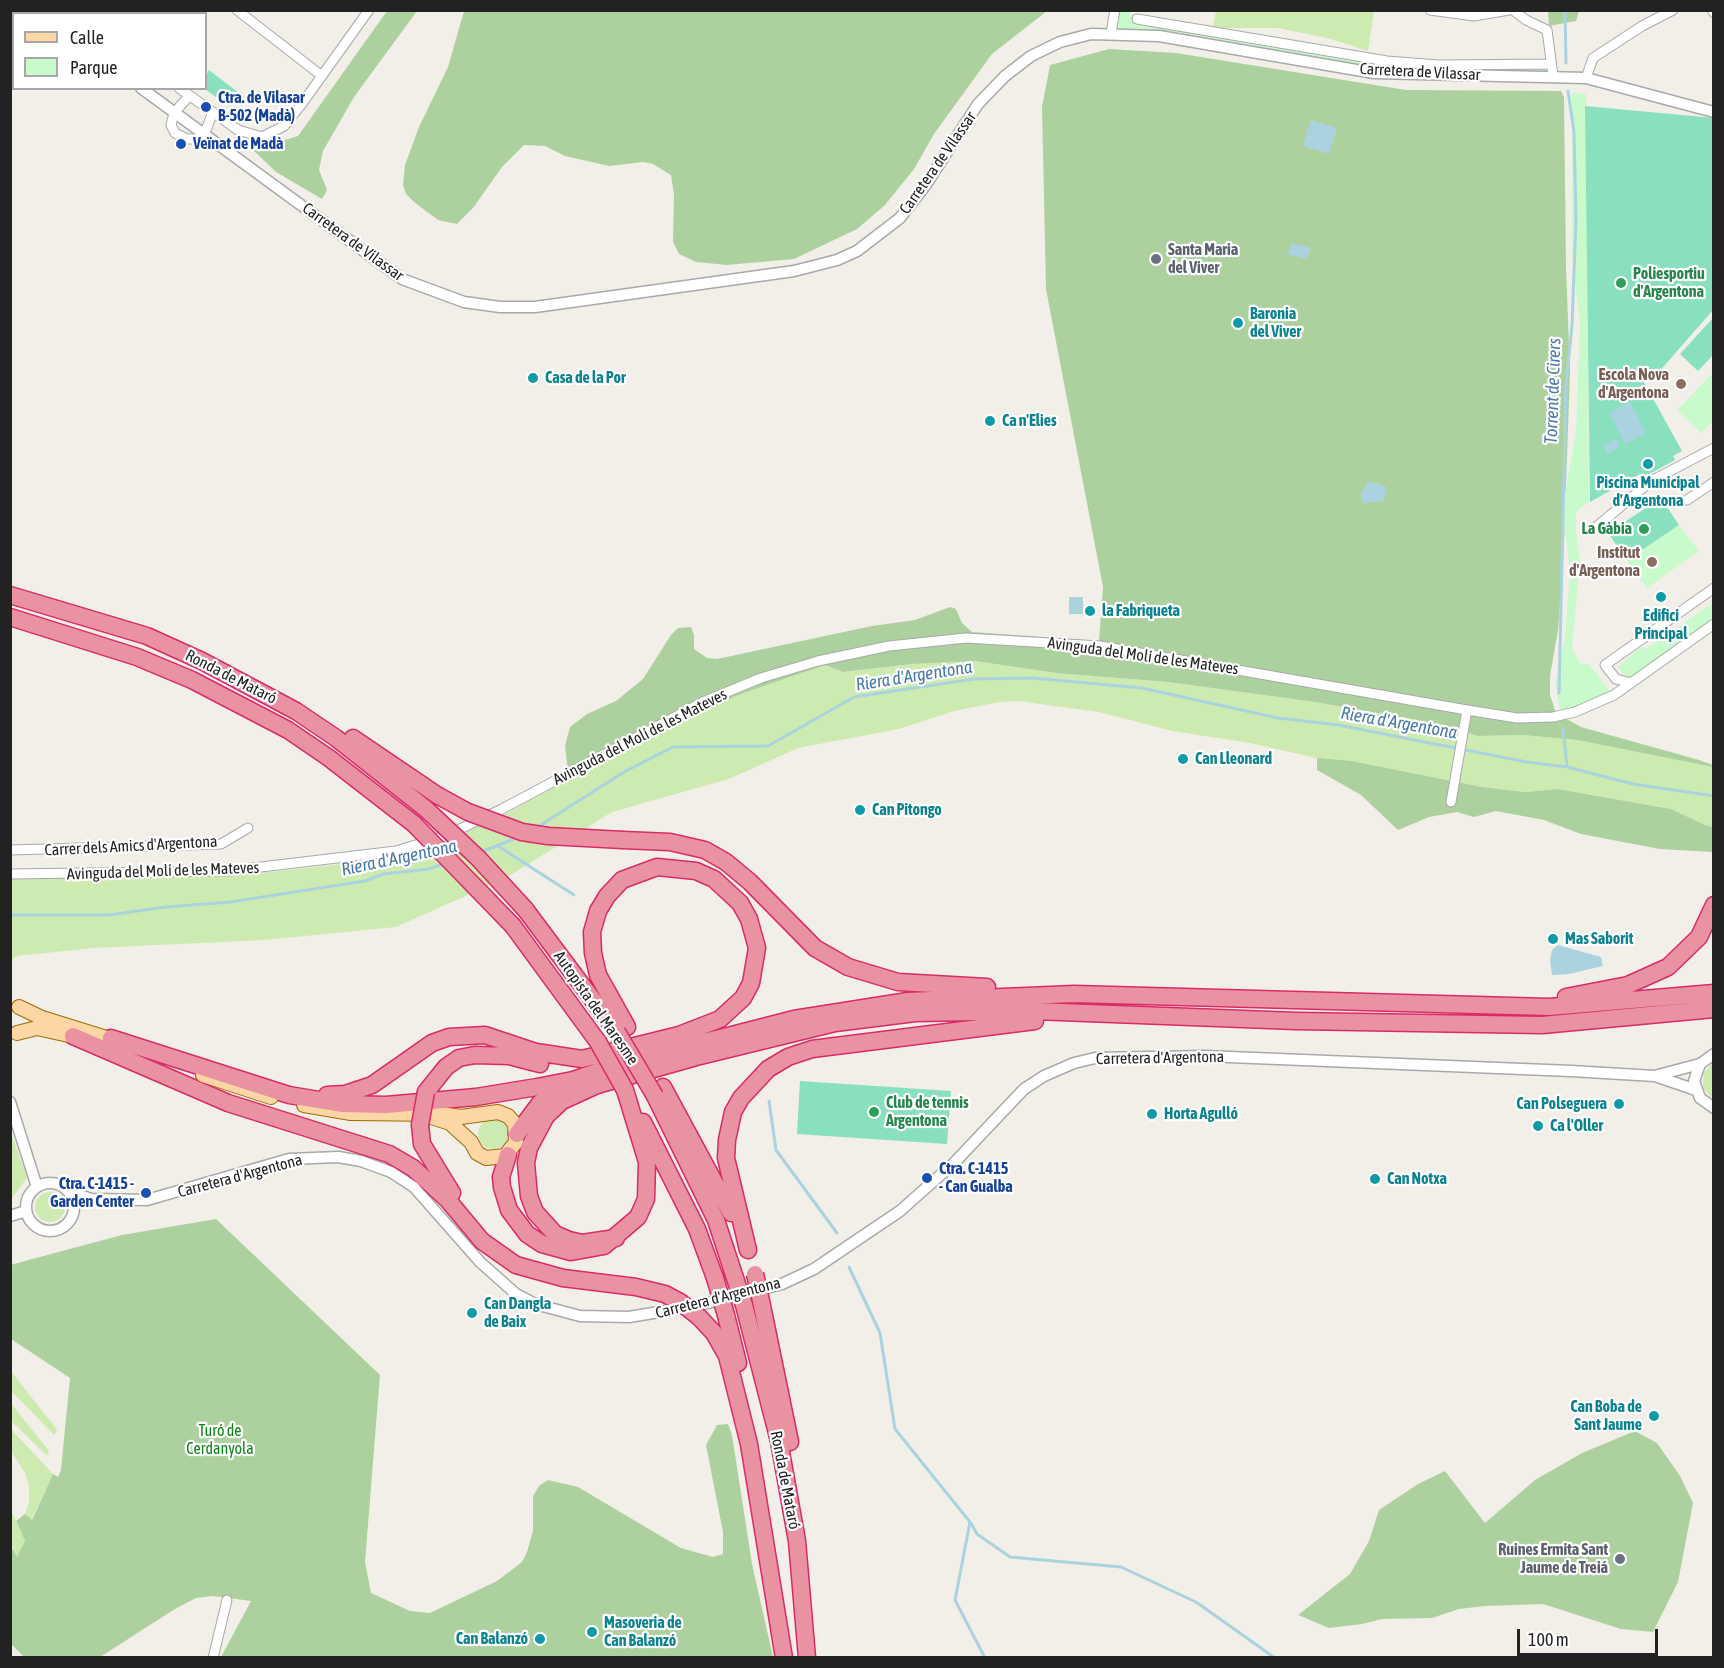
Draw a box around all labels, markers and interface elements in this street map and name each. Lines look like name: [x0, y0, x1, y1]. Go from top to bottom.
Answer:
legend: [12, 12, 207, 90]
text: Calle: [70, 27, 104, 48]
text: Parque: [70, 57, 118, 78]
street label: Carretera de Vilassar: [1359, 59, 1481, 85]
place label: Ctra. de Vilasar B-502 (Madà): [218, 88, 305, 126]
marker: Ctra. de Vilasar B-502 (Madà): [199, 100, 213, 114]
street label: Carretera de Vilassar: [895, 108, 981, 218]
place label: Veïnat de Madà: [193, 134, 284, 154]
marker: Veïnat de Madà: [174, 137, 188, 151]
street label: Carretera de Vilassar: [298, 199, 408, 285]
place label: Santa Maria del Viver: [1168, 240, 1238, 278]
marker: Santa Maria del Viver: [1149, 252, 1163, 266]
place label: Poliesportiu d'Argentona: [1633, 264, 1705, 302]
marker: Poliesportiu d'Argentona: [1614, 276, 1628, 290]
place label: Baronia del Viver: [1250, 304, 1301, 342]
marker: Baronia del Viver: [1231, 316, 1245, 330]
water label: Torrent de Cirers: [1540, 338, 1566, 444]
place label: Escola Nova d'Argentona: [1598, 365, 1669, 403]
place label: Casa de la Por: [545, 368, 626, 388]
marker: Casa de la Por: [526, 371, 540, 385]
marker: Escola Nova d'Argentona: [1674, 377, 1688, 391]
place label: Ca n'Elies: [1002, 411, 1057, 431]
marker: Ca n'Elies: [983, 414, 997, 428]
marker: Piscina Municipal d'Argentona: [1641, 457, 1655, 471]
place label: Piscina Municipal d'Argentona: [1597, 473, 1699, 511]
place label: La Gàbia: [1582, 519, 1632, 539]
marker: La Gàbia: [1637, 522, 1651, 536]
place label: Institut d'Argentona: [1569, 543, 1640, 581]
marker: Institut d'Argentona: [1645, 555, 1659, 569]
marker: Edifici Principal: [1654, 590, 1668, 604]
place label: la Fabriqueta: [1102, 601, 1180, 621]
marker: la Fabriqueta: [1083, 604, 1097, 618]
place label: Edifici Principal: [1635, 606, 1687, 644]
street label: Avinguda del Molí de les Mateves: [1046, 633, 1240, 679]
street label: Ronda de Mataró: [182, 646, 280, 708]
water label: Riera d'Argentona: [854, 656, 974, 696]
street label: Avinguda del Molí de les Mateves: [550, 685, 730, 789]
water label: Riera d'Argentona: [1339, 702, 1459, 744]
place label: Can Lleonard: [1195, 749, 1272, 769]
marker: Can Lleonard: [1176, 752, 1190, 766]
place label: Can Pitongo: [872, 800, 942, 820]
marker: Can Pitongo: [853, 803, 867, 817]
street label: Carrer dels Amics d'Argentona: [44, 832, 218, 860]
water label: Riera d'Argentona: [339, 835, 459, 881]
street label: Avinguda del Molí de les Mateves: [66, 858, 260, 884]
place label: Mas Saborit: [1565, 929, 1633, 949]
marker: Mas Saborit: [1546, 932, 1560, 946]
street label: Autopista del Maresme: [550, 947, 642, 1069]
street label: Carretera d'Argentona: [1096, 1047, 1224, 1069]
place label: Club de tennis Argentona: [886, 1093, 969, 1131]
place label: Can Polseguera: [1516, 1094, 1607, 1114]
marker: Can Polseguera: [1612, 1097, 1626, 1111]
place label: Horta Agulló: [1164, 1104, 1238, 1124]
marker: Club de tennis Argentona: [867, 1105, 881, 1119]
marker: Horta Agulló: [1145, 1107, 1159, 1121]
place label: Ca l'Oller: [1550, 1116, 1603, 1136]
marker: Ca l'Oller: [1531, 1119, 1545, 1133]
street label: Carretera d'Argentona: [176, 1150, 304, 1202]
place label: Ctra. C-1415 - Can Gualba: [939, 1159, 1013, 1197]
place label: Can Notxa: [1387, 1169, 1447, 1189]
marker: Ctra. C-1415 - Can Gualba: [920, 1171, 934, 1185]
marker: Can Notxa: [1368, 1172, 1382, 1186]
place label: Ctra. C-1415 - Garden Center: [50, 1174, 134, 1212]
marker: Ctra. C-1415 - Garden Center: [139, 1186, 153, 1200]
street label: Carretera d'Argentona: [654, 1273, 782, 1323]
place label: Can Dangla de Baix: [484, 1294, 551, 1332]
marker: Can Dangla de Baix: [465, 1306, 479, 1320]
place label: Can Boba de Sant Jaume: [1570, 1397, 1642, 1435]
marker: Can Boba de Sant Jaume: [1647, 1409, 1661, 1423]
park label: Turó de Cerdanyola: [186, 1421, 254, 1459]
street label: Ronda de Mataró: [766, 1429, 804, 1531]
place label: Ruines Ermita Sant Jaume de Treiá: [1498, 1540, 1608, 1578]
marker: Ruines Ermita Sant Jaume de Treiá: [1613, 1552, 1627, 1566]
place label: Masoveria de Can Balanzó: [604, 1613, 682, 1651]
scale bar: [1520, 1617, 1661, 1655]
marker: Masoveria de Can Balanzó: [585, 1625, 599, 1639]
place label: Can Balanzó: [456, 1629, 528, 1649]
text: 100 m: [1528, 1629, 1569, 1650]
marker: Can Balanzó: [533, 1632, 547, 1646]

